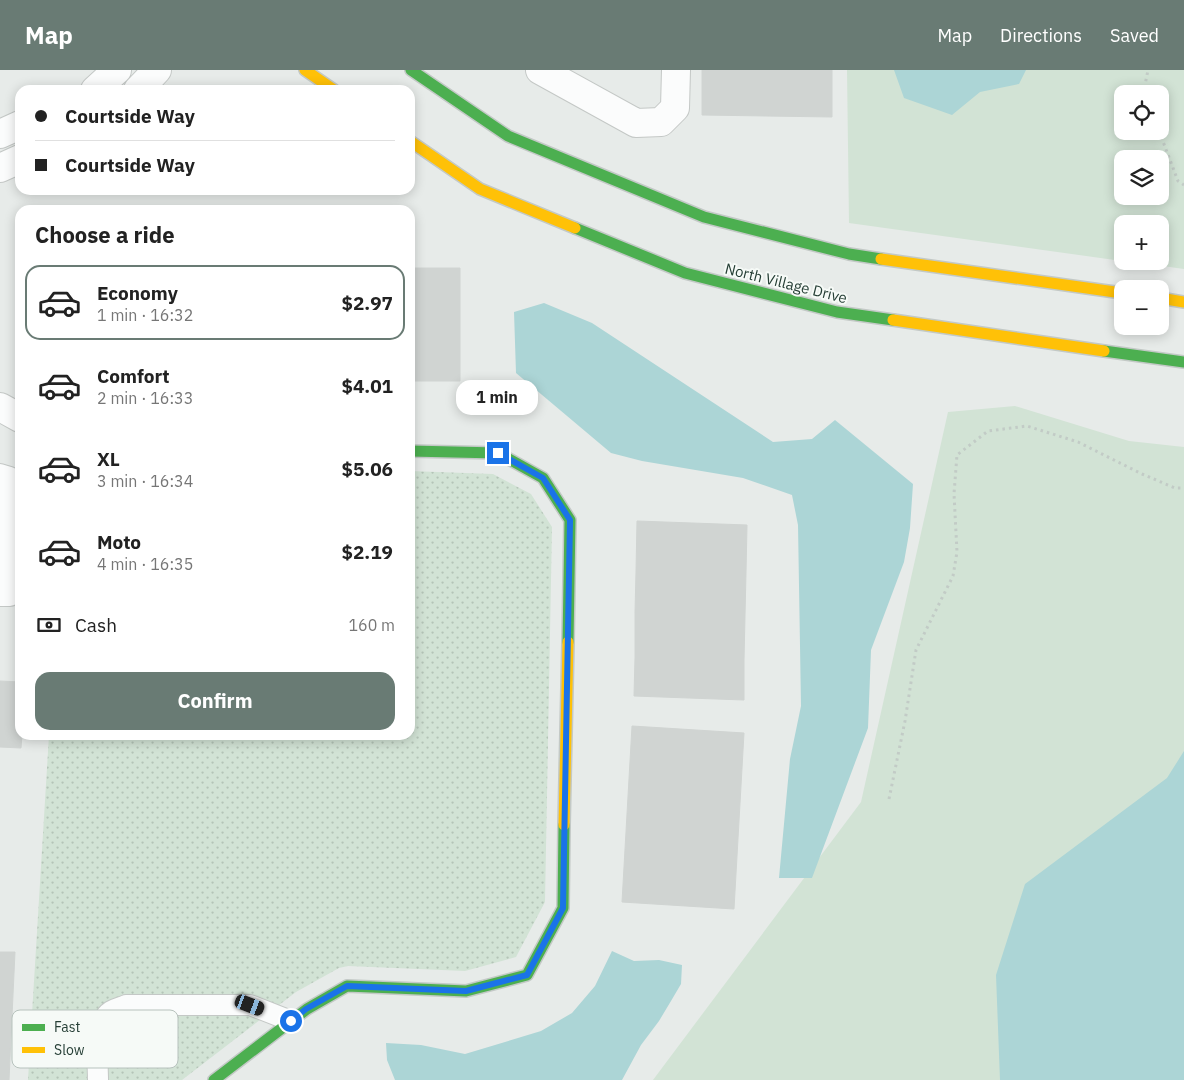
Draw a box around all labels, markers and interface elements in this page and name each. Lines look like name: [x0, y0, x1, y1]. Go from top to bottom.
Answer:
text: Map: [25, 19, 73, 51]
text: Map: [937, 24, 972, 47]
text: Directions: [1000, 24, 1082, 47]
text: Saved: [1110, 24, 1159, 47]
map controls: [1114, 85, 1169, 335]
button: locate: [1114, 85, 1169, 140]
text: Courtside Way: [65, 104, 195, 128]
button: layers: [1114, 150, 1169, 205]
text: Courtside Way: [65, 153, 195, 177]
button: +: [1114, 215, 1169, 270]
text: Choose a ride: [35, 220, 175, 249]
street label: North Village Drive: [723, 259, 849, 307]
icon: car: [37, 280, 82, 325]
button: −: [1114, 280, 1169, 335]
text: Economy: [97, 281, 178, 305]
text: $2.97: [341, 291, 393, 315]
text: 1 min · 16:32: [97, 305, 193, 325]
icon: car: [37, 363, 82, 408]
text: Comfort: [97, 364, 170, 388]
text: $4.01: [341, 374, 393, 398]
callout: 1 min: [457, 380, 539, 416]
text: 1 min: [476, 387, 518, 407]
text: 2 min · 16:33: [97, 388, 193, 408]
route end: [487, 442, 509, 464]
icon: car: [37, 446, 82, 491]
text: XL: [97, 447, 120, 471]
text: $5.06: [341, 457, 393, 481]
text: 3 min · 16:34: [97, 471, 193, 491]
icon: car: [37, 529, 82, 574]
text: Moto: [97, 530, 141, 554]
text: $2.19: [341, 540, 393, 564]
text: 4 min · 16:35: [97, 554, 193, 574]
icon: cash: [35, 611, 63, 639]
text: Cash: [75, 613, 117, 637]
text: 160 m: [348, 615, 395, 635]
button: Confirm: [35, 672, 395, 730]
car: [233, 993, 266, 1017]
legend: [12, 1010, 178, 1068]
route start: [280, 1010, 302, 1032]
text: Fast: [54, 1018, 80, 1036]
text: Slow: [54, 1041, 85, 1059]

